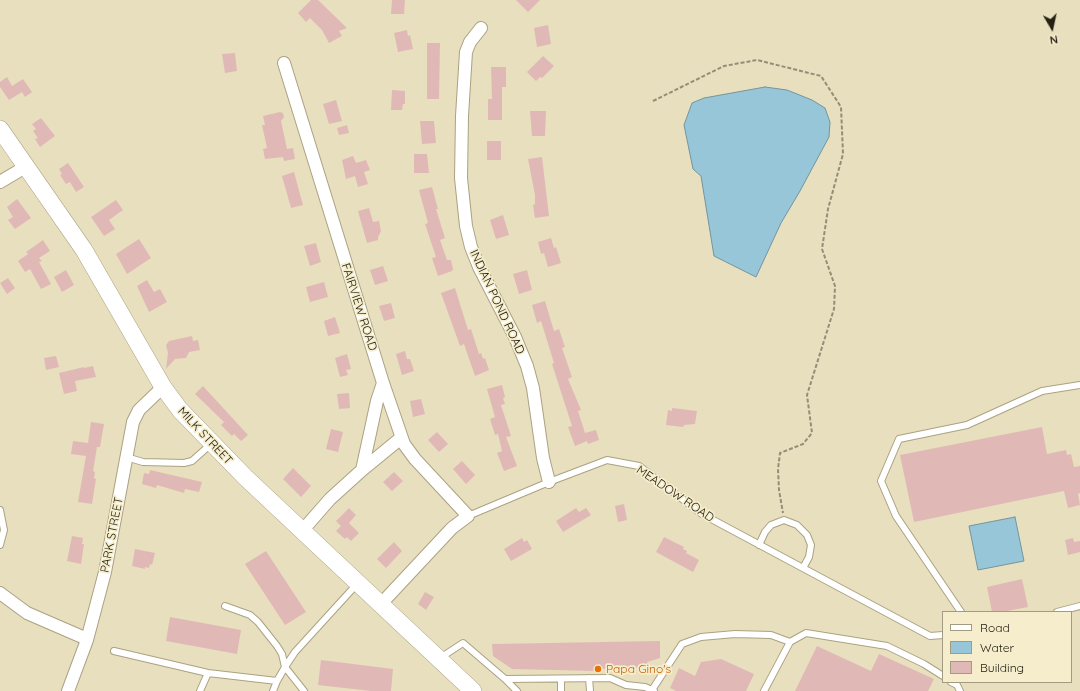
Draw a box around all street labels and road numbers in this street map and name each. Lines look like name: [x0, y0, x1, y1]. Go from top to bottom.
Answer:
street label: INDIAN POND ROAD: [466, 247, 528, 357]
street label: FAIRVIEW ROAD: [338, 261, 380, 353]
street label: MILK STREET: [175, 404, 235, 468]
street label: MEADOW ROAD: [633, 463, 717, 525]
street label: PARK STREET: [98, 496, 126, 574]

